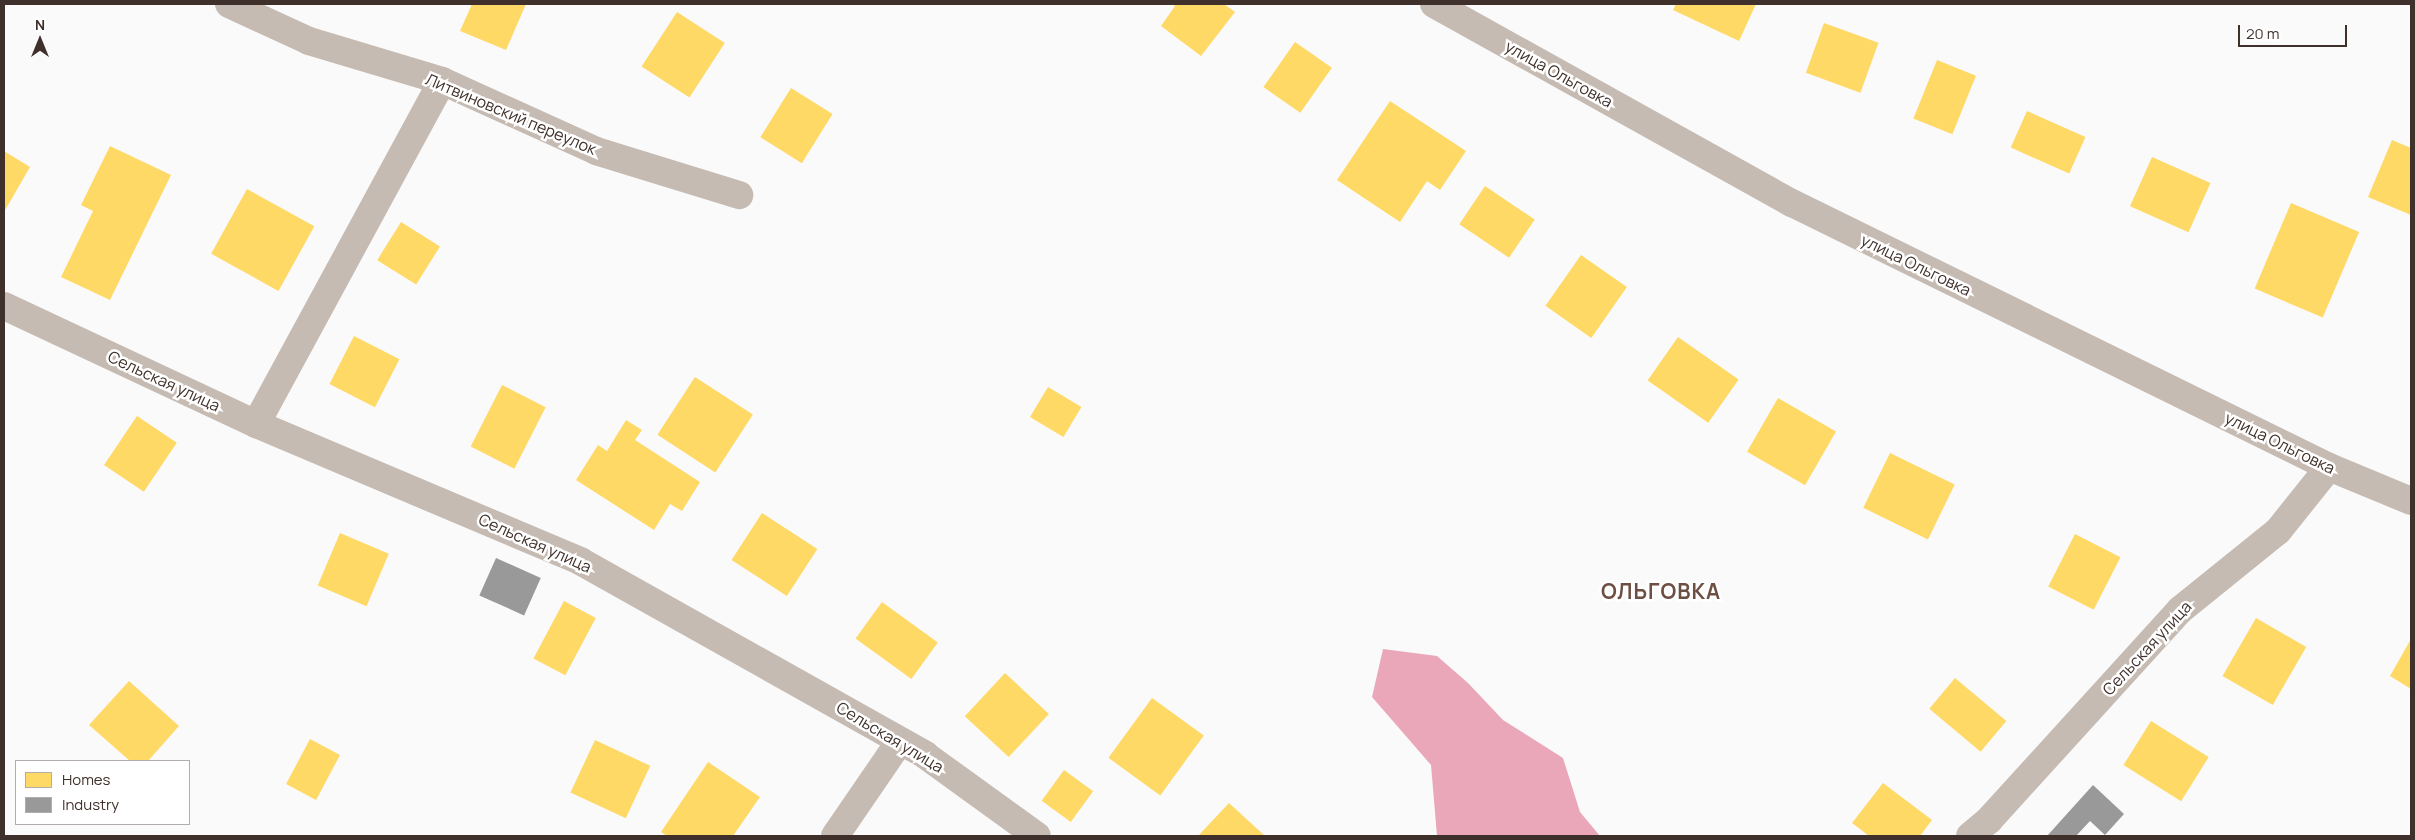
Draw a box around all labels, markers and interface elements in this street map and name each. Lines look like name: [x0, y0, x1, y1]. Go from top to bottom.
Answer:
north arrow: [15, 15, 65, 65]
text: N: [35, 15, 45, 34]
scale bar: [2240, 15, 2349, 47]
text: 20 m: [2246, 23, 2279, 44]
street label: улица Ольговка: [1502, 37, 1616, 111]
street label: Литвиновский переулок: [423, 69, 599, 159]
street label: улица Ольговка: [1858, 230, 1974, 300]
street label: Сельская улица: [105, 347, 223, 415]
street label: улица Ольговка: [2222, 408, 2338, 478]
street label: Сельская улица: [476, 510, 594, 576]
district label: ОЛЬГОВКА: [1600, 578, 1722, 604]
street label: Сельская улица: [2099, 597, 2195, 699]
street label: Сельская улица: [833, 697, 947, 777]
legend: [15, 760, 190, 825]
text: Homes: [62, 769, 110, 790]
text: Industry: [62, 794, 119, 815]

